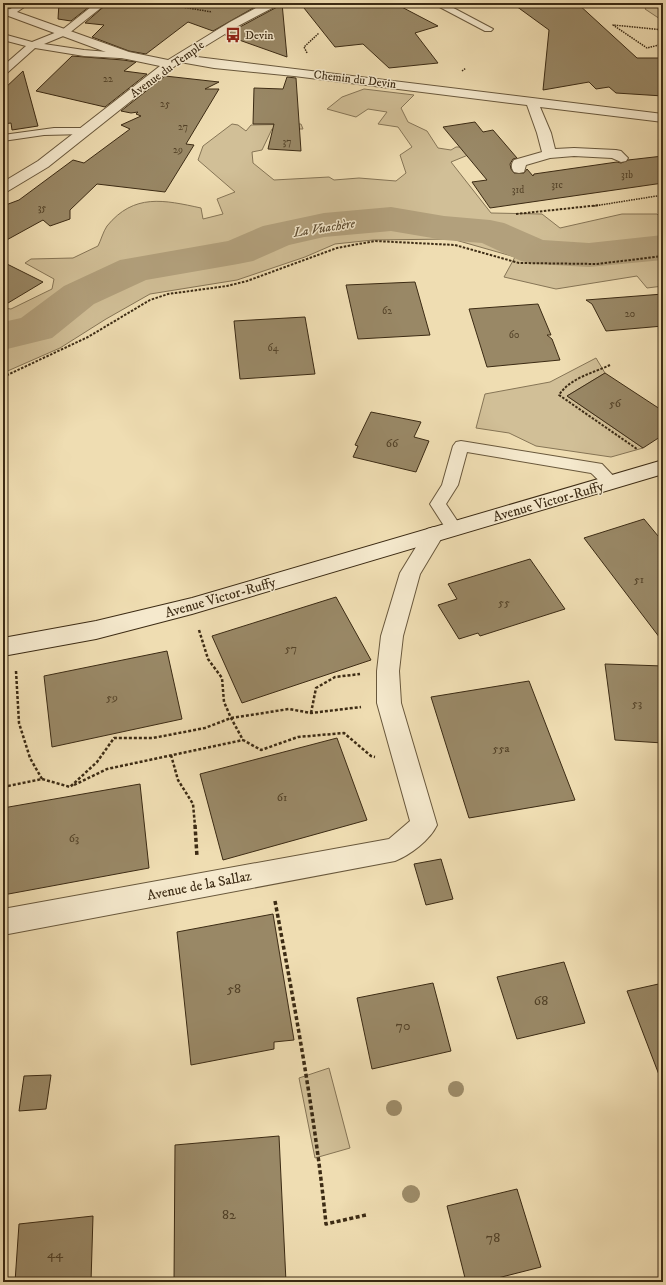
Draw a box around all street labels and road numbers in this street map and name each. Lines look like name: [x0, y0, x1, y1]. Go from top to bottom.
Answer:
street label: Avenue du Temple: [127, 37, 207, 101]
street label: Chemin du Devin: [313, 67, 398, 92]
street label: Avenue Victor-Ruffy: [491, 477, 606, 526]
street label: Avenue Victor-Ruffy: [163, 573, 278, 622]
street label: Avenue de la Sallaz: [145, 867, 253, 905]

